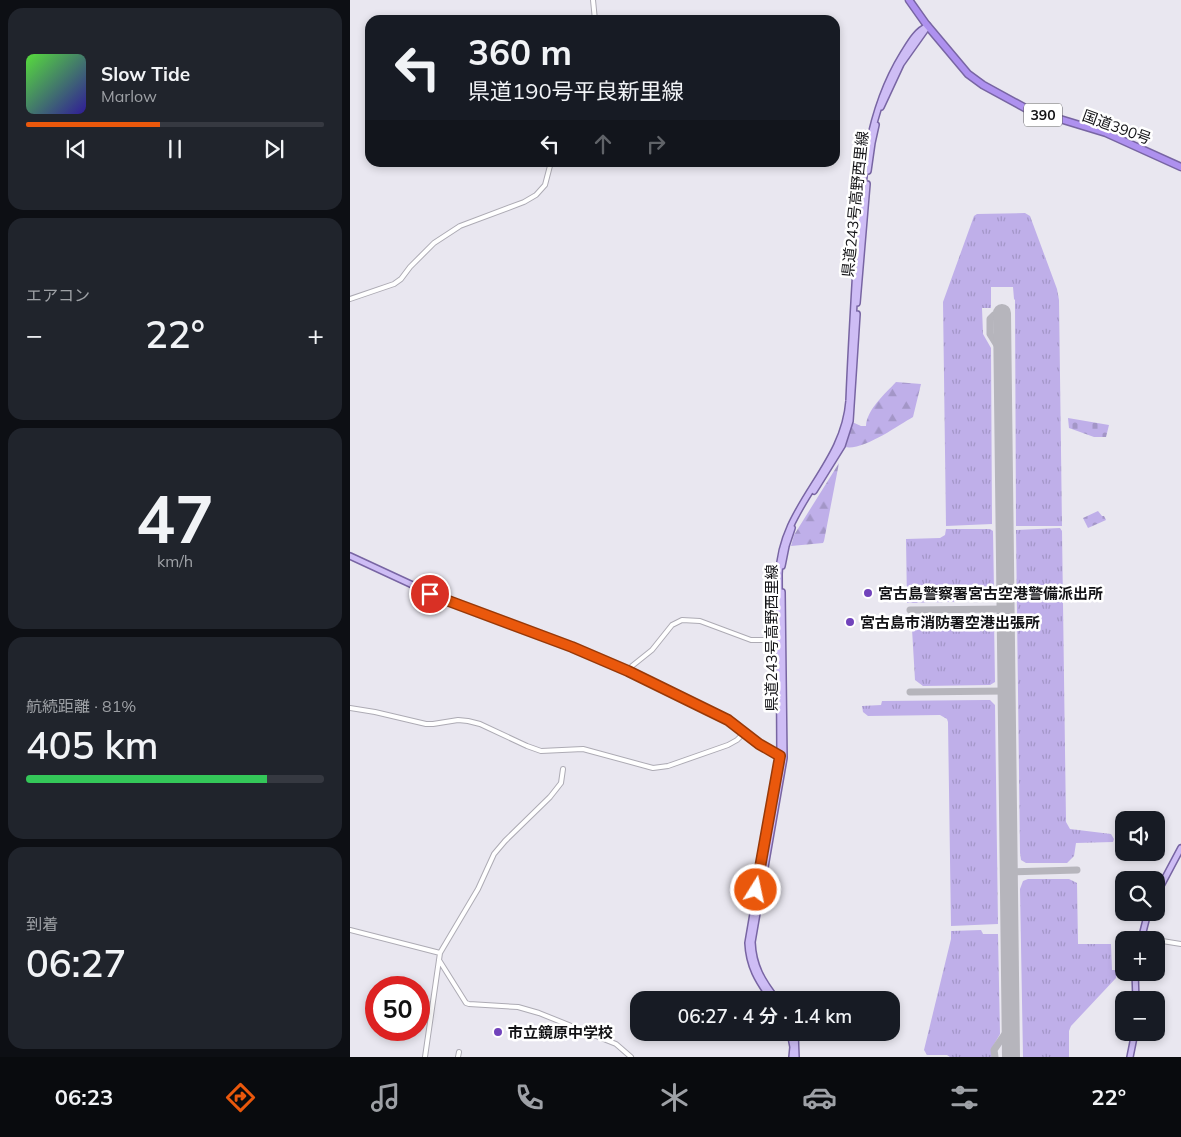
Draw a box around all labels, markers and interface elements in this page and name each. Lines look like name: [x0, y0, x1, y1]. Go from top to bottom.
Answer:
text: 360 m: [468, 30, 572, 74]
icon: left: [385, 35, 450, 100]
text: Slow Tide: [101, 62, 190, 86]
text: 県道190号平良新里線: [468, 77, 684, 105]
text: Marlow: [101, 86, 157, 106]
road number: 390: [1024, 104, 1062, 126]
street label: 国道390号: [1080, 106, 1154, 148]
icon: left: [536, 130, 564, 158]
icon: ahead: [589, 130, 617, 158]
icon: right: [642, 130, 670, 158]
street label: 県道243号高野西里線: [838, 130, 872, 278]
icon: previous: [62, 135, 90, 163]
icon: pause: [161, 135, 189, 163]
icon: next: [260, 135, 288, 163]
text: エアコン: [26, 285, 90, 305]
text: 22°: [145, 310, 205, 358]
text: −: [26, 317, 43, 352]
text: +: [307, 317, 324, 352]
text: 47: [136, 478, 214, 559]
text: km/h: [157, 551, 193, 571]
street label: 県道243号高野西里線: [762, 564, 781, 712]
pin: [409, 573, 451, 615]
icon: arrive: [416, 580, 444, 608]
place label: 宮古島警察署宮古空港警備派出所: [878, 584, 1103, 603]
marker: 宮古島警察署宮古空港警備派出所: [862, 587, 874, 599]
place label: 宮古島市消防署空港出張所: [860, 613, 1040, 632]
marker: 宮古島市消防署空港出張所: [844, 616, 856, 628]
text: 航続距離 · 81%: [26, 696, 136, 716]
text: 405 km: [26, 721, 159, 769]
map controls: [1115, 811, 1165, 1041]
button: sound: [1115, 811, 1165, 861]
position arrow: [729, 863, 781, 915]
button: search: [1115, 871, 1165, 921]
text: 到着: [26, 914, 58, 934]
button: +: [1115, 931, 1165, 981]
text: 06:27: [26, 939, 126, 987]
speed limit sign: 50: [365, 976, 430, 1041]
button: −: [1115, 991, 1165, 1041]
text: 06:27 · 4 分 · 1.4 km: [678, 1004, 852, 1028]
place label: 市立鏡原中学校: [508, 1023, 613, 1042]
marker: 市立鏡原中学校: [492, 1026, 504, 1038]
icon: directions: [223, 1080, 258, 1115]
icon: music: [368, 1080, 403, 1115]
icon: phone: [512, 1080, 547, 1115]
icon: climate: [657, 1080, 692, 1115]
icon: car: [802, 1080, 837, 1115]
icon: filters: [947, 1080, 982, 1115]
text: 06:23: [55, 1083, 113, 1111]
text: 22°: [1091, 1083, 1126, 1111]

